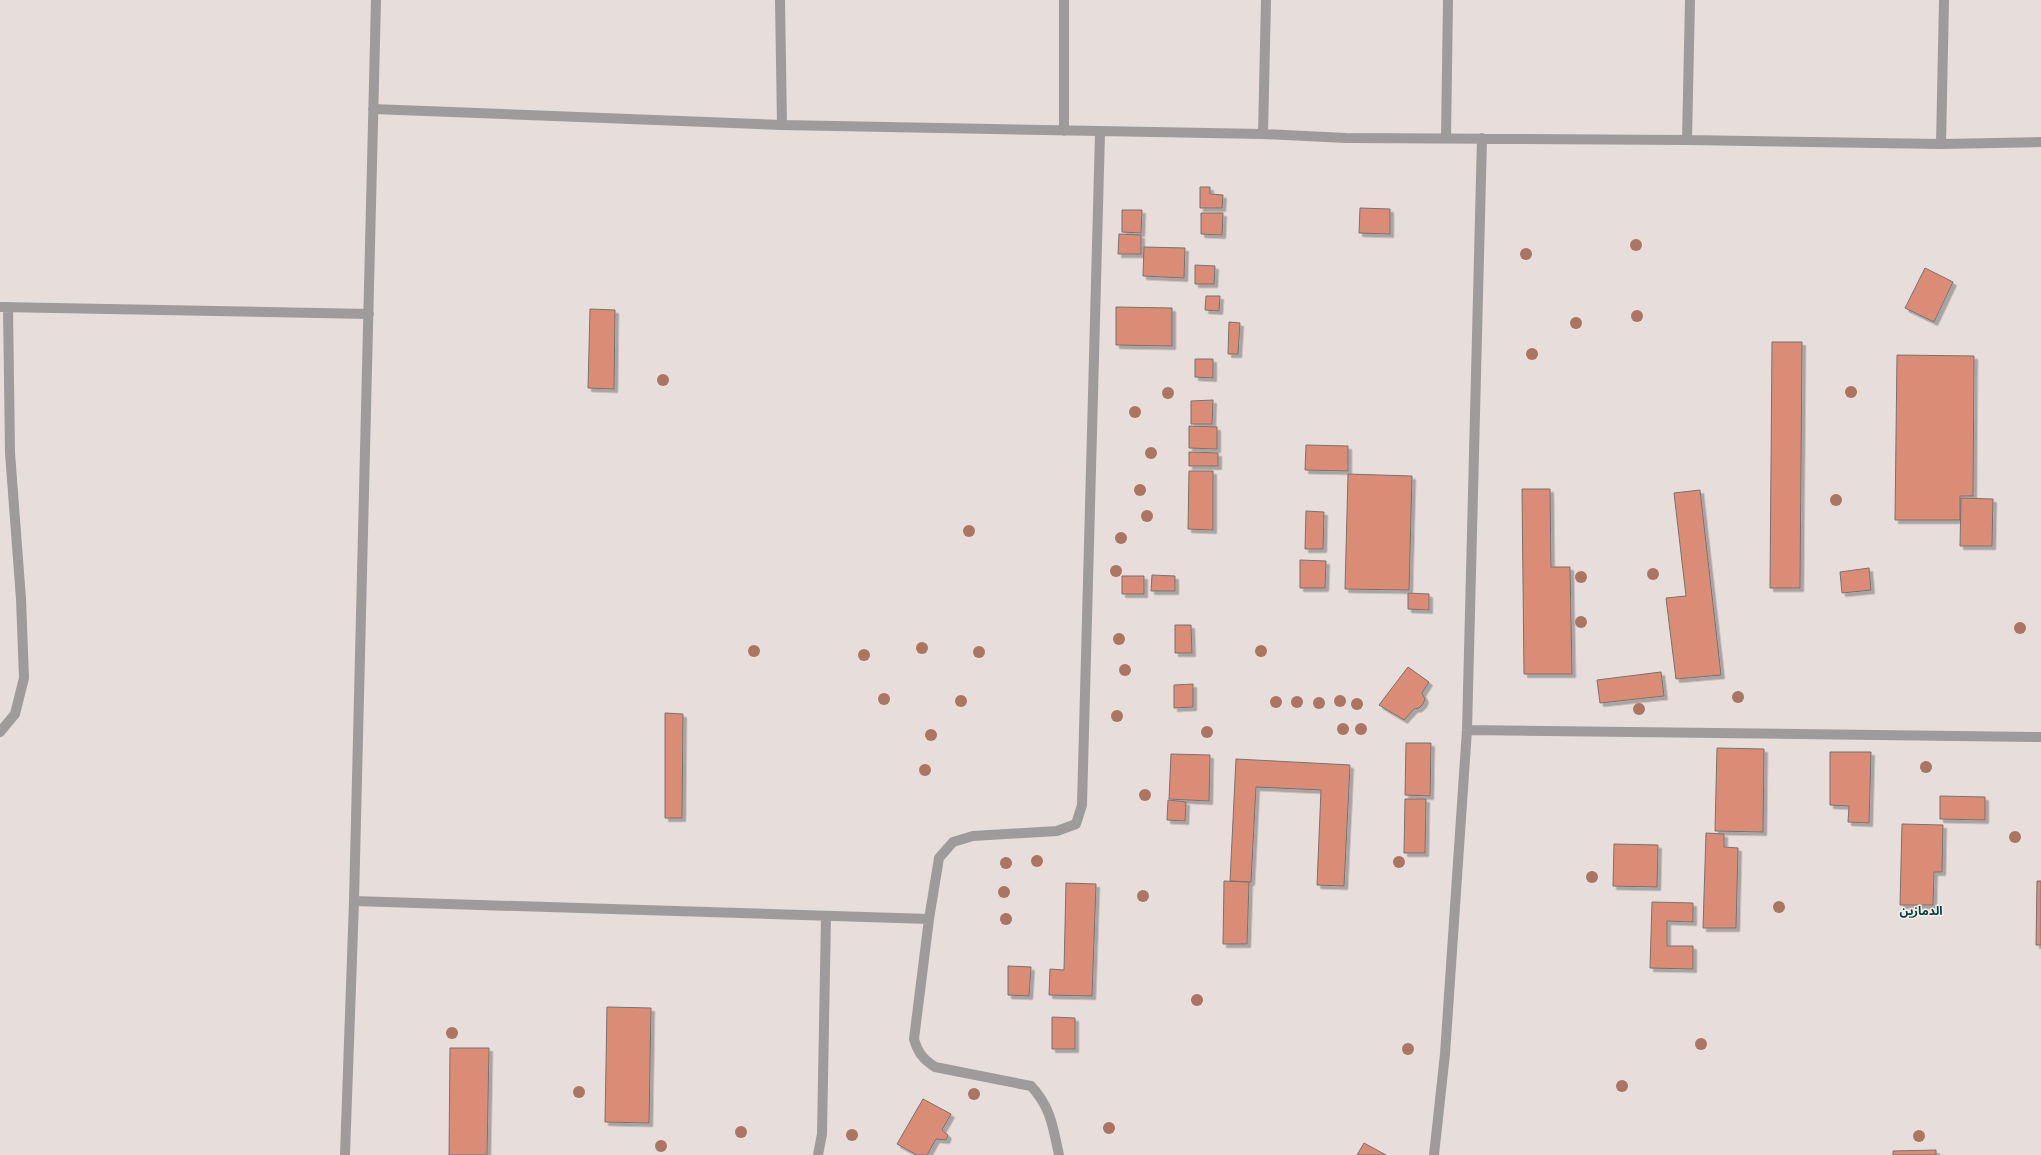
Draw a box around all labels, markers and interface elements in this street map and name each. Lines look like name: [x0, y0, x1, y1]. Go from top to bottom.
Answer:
district label: الدمازين: [1899, 904, 1943, 918]

